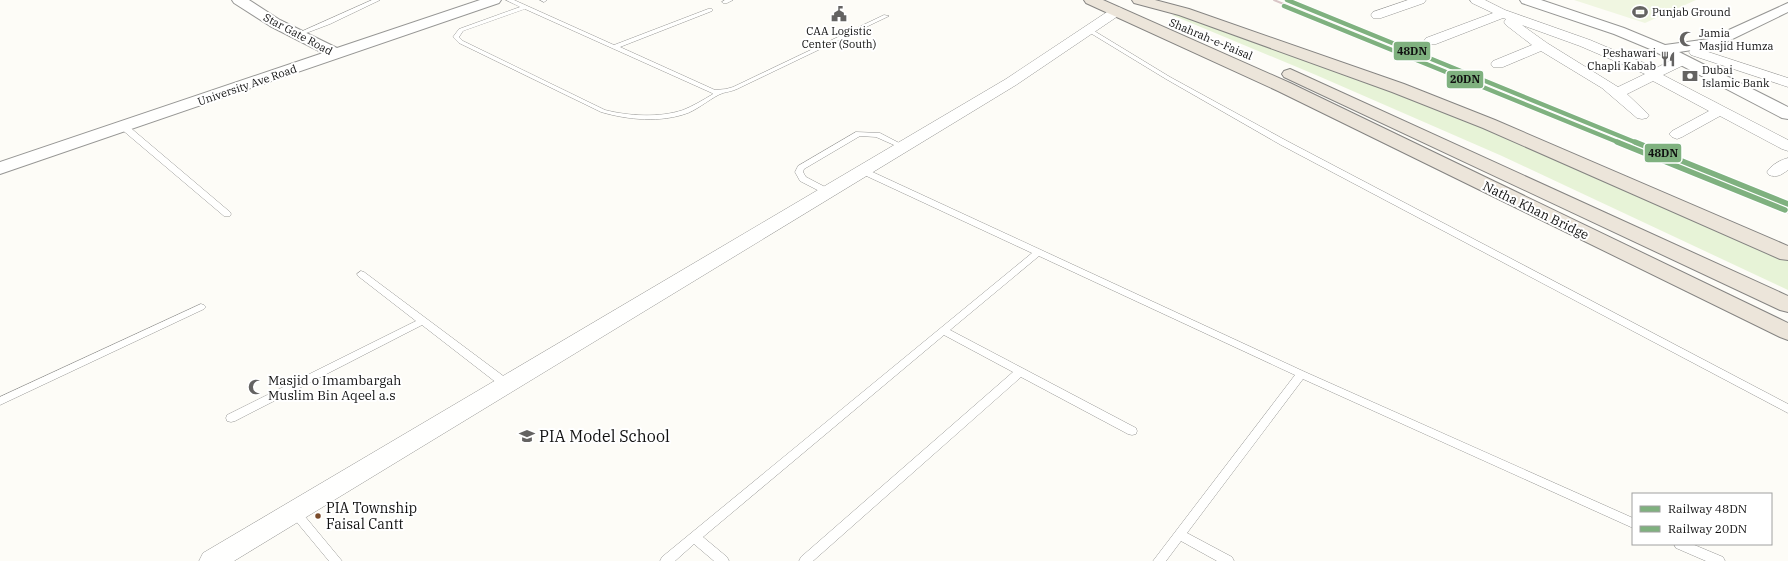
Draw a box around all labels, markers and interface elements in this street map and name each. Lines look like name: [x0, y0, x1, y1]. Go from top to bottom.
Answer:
sports icon: Punjab Ground: [1631, 3, 1649, 21]
public building icon: CAA Logistic Center (South): [830, 5, 848, 23]
place label: Punjab Ground: [1652, 5, 1731, 19]
street label: Star Gate Road: [261, 10, 335, 58]
street label: Shahrah-e-Faisal: [1167, 15, 1255, 63]
place label: CAA Logistic Center (South): [802, 24, 876, 51]
place label: Jamia Masjid Humza: [1699, 26, 1774, 53]
mosque icon: Jamia Masjid Humza: [1678, 30, 1696, 48]
line badge: 48DN: [1393, 41, 1431, 61]
text: 48DN: [1397, 44, 1427, 58]
place label: Peshawari Chapli Kabab: [1587, 46, 1657, 73]
restaurant icon: Peshawari Chapli Kabab: [1659, 50, 1677, 68]
street label: University Ave Road: [196, 61, 299, 109]
place label: Dubai Islamic Bank: [1702, 63, 1770, 90]
bank icon: Dubai Islamic Bank: [1681, 67, 1699, 85]
line badge: 20DN: [1446, 70, 1484, 89]
text: 20DN: [1450, 72, 1480, 86]
line badge: 48DN: [1644, 143, 1682, 163]
text: 48DN: [1648, 146, 1678, 160]
street label: Natha Khan Bridge: [1480, 177, 1592, 244]
place label: Masjid o Imambargah Muslim Bin Aqeel a.s: [268, 372, 401, 404]
mosque icon: Masjid o Imambargah Muslim Bin Aqeel a.s: [247, 378, 265, 396]
place label: PIA Model School: [539, 426, 670, 446]
school or university icon: PIA Model School: [518, 427, 536, 445]
legend: [1632, 493, 1772, 545]
place label: PIA Township Faisal Cantt: [326, 499, 417, 533]
text: Railway 48DN: [1668, 501, 1747, 516]
marker: PIA Township Faisal Cantt: [313, 511, 323, 521]
text: Railway 20DN: [1668, 521, 1747, 536]

